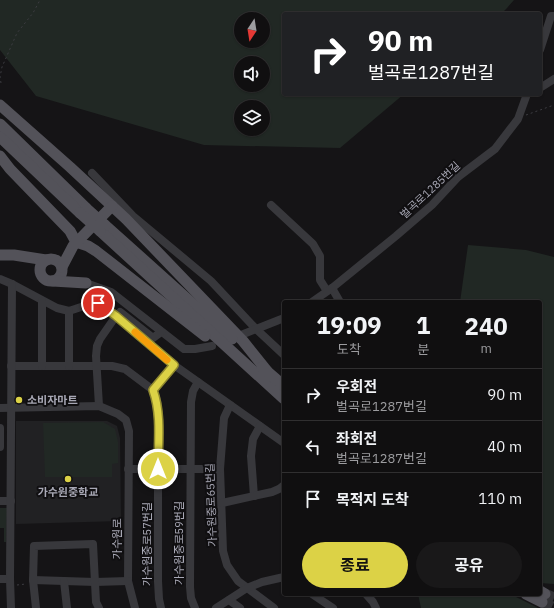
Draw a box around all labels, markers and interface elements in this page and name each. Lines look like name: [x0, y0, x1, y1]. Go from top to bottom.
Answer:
north arrow: [234, 12, 270, 48]
map controls: [234, 12, 270, 136]
text: 90 m: [368, 22, 433, 59]
icon: right: [302, 28, 354, 80]
button: sound: [234, 56, 270, 92]
text: 벌곡로1287번길: [368, 61, 494, 84]
button: layers: [234, 100, 270, 136]
street label: 벌곡로1285번길: [397, 159, 463, 221]
pin: [81, 286, 115, 320]
icon: arrive: [87, 292, 109, 314]
text: 19:09: [316, 309, 382, 341]
text: 1: [416, 309, 430, 341]
text: 240: [465, 310, 508, 342]
text: m: [480, 340, 492, 357]
text: 도착: [337, 341, 361, 358]
text: 분: [417, 341, 429, 358]
text: 우회전: [336, 377, 377, 396]
icon: right: [302, 384, 324, 406]
text: 90 m: [487, 385, 522, 404]
place label: 소비자마트: [27, 393, 78, 407]
marker: 소비자마트: [14, 395, 24, 405]
text: 벌곡로1287번길: [336, 398, 427, 415]
text: 좌회전: [336, 429, 377, 448]
icon: left: [302, 436, 324, 458]
text: 40 m: [487, 437, 522, 456]
position arrow: [137, 448, 179, 490]
text: 벌곡로1287번길: [336, 450, 427, 467]
street label: 가수원중로65번길: [203, 463, 219, 547]
marker: 가수원중학교: [63, 474, 73, 484]
place label: 가수원중학교: [38, 485, 98, 499]
icon: arrive: [302, 488, 324, 510]
text: 110 m: [478, 489, 522, 508]
text: 목적지 도착: [336, 490, 409, 509]
street label: 가수원중로59번길: [172, 501, 186, 585]
street label: 가수원중로57번길: [140, 502, 154, 586]
street label: 가수원로: [110, 519, 124, 559]
button: 종료: [302, 542, 408, 588]
button: 공유: [416, 542, 522, 588]

